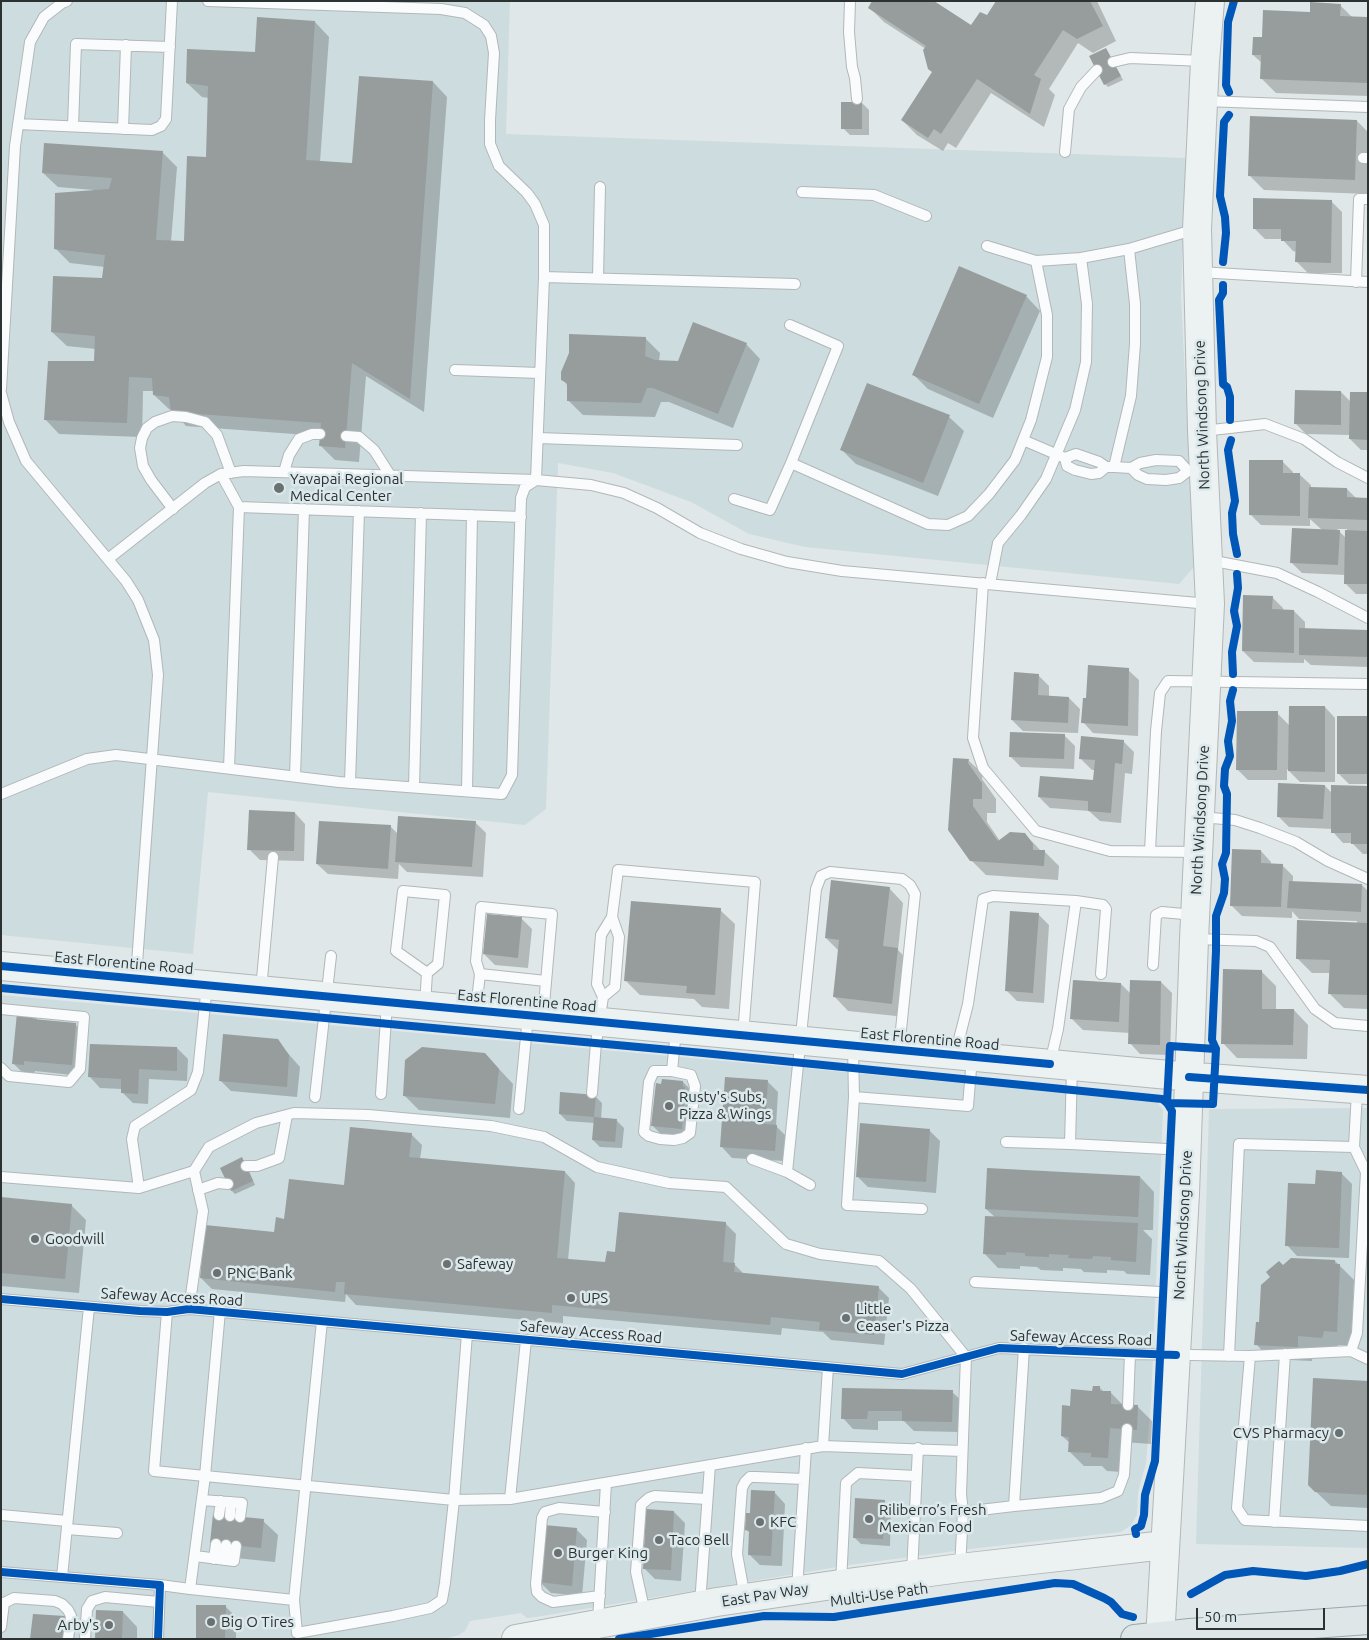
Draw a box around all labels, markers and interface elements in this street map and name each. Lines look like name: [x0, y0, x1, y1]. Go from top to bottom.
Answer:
street label: North Windsong Drive: [1190, 340, 1214, 490]
place label: Yavapai Regional Medical Center: [290, 470, 403, 505]
marker: Yavapai Regional Medical Center: [272, 481, 286, 495]
street label: North Windsong Drive: [1187, 745, 1213, 895]
street label: East Florentine Road: [54, 948, 194, 978]
street label: East Florentine Road: [457, 986, 597, 1016]
street label: East Florentine Road: [860, 1024, 1000, 1054]
place label: Rusty's Subs, Pizza & Wings: [679, 1088, 771, 1123]
marker: Rusty's Subs, Pizza & Wings: [663, 1100, 675, 1112]
street label: North Windsong Drive: [1170, 1150, 1196, 1300]
place label: Goodwill: [45, 1230, 104, 1248]
marker: Goodwill: [29, 1233, 41, 1245]
place label: Safeway: [457, 1255, 513, 1273]
marker: Safeway: [441, 1258, 453, 1270]
place label: PNC Bank: [227, 1264, 293, 1282]
marker: PNC Bank: [211, 1267, 223, 1279]
street label: Safeway Access Road: [100, 1284, 244, 1310]
place label: UPS: [581, 1289, 608, 1307]
marker: UPS: [565, 1292, 577, 1304]
place label: Little Ceaser's Pizza: [856, 1300, 949, 1335]
marker: Little Ceaser's Pizza: [840, 1312, 852, 1324]
street label: Safeway Access Road: [519, 1317, 663, 1347]
street label: Safeway Access Road: [1010, 1327, 1152, 1349]
place label: CVS Pharmacy: [1233, 1424, 1329, 1442]
marker: CVS Pharmacy: [1333, 1427, 1345, 1439]
place label: Riliberro’s Fresh Mexican Food: [879, 1501, 986, 1536]
place label: KFC: [770, 1513, 796, 1531]
marker: Riliberro’s Fresh Mexican Food: [863, 1513, 875, 1525]
marker: KFC: [754, 1516, 766, 1528]
place label: Taco Bell: [669, 1531, 729, 1549]
marker: Taco Bell: [653, 1534, 665, 1546]
place label: Burger King: [568, 1544, 648, 1562]
marker: Burger King: [552, 1547, 564, 1559]
street label: East Pav Way: [720, 1579, 810, 1611]
street label: Multi-Use Path: [829, 1579, 929, 1611]
scale bar: [1199, 1598, 1328, 1630]
text: 50 m: [1204, 1608, 1237, 1625]
place label: Big O Tires: [221, 1613, 294, 1631]
place label: Arby's: [57, 1616, 99, 1634]
marker: Big O Tires: [205, 1616, 217, 1628]
marker: Arby's: [103, 1619, 115, 1631]

